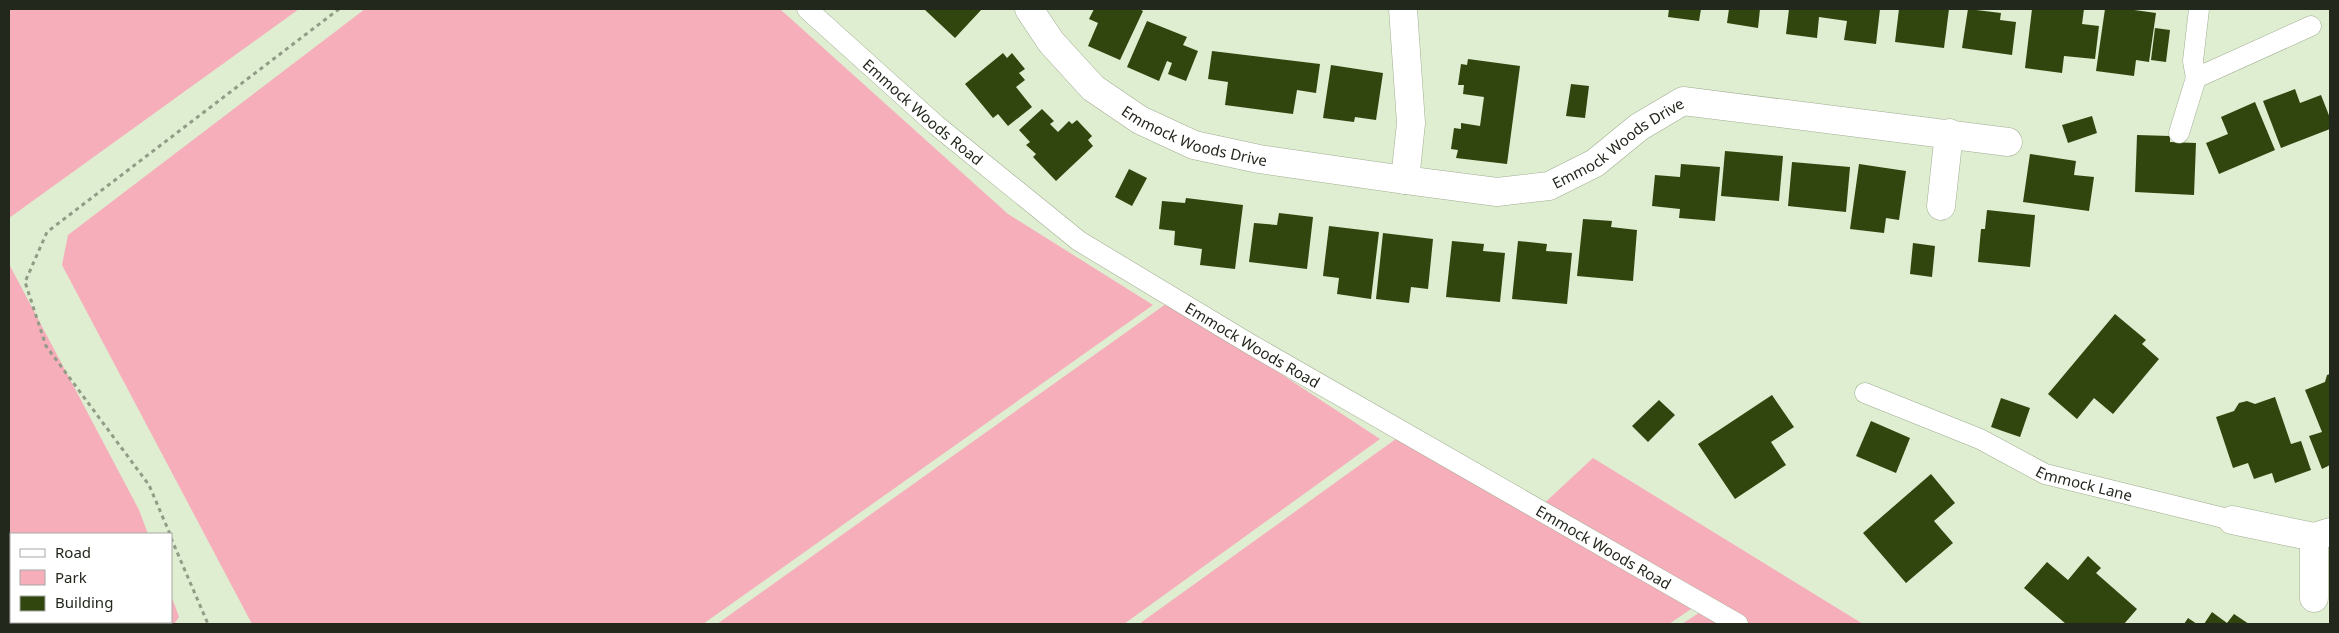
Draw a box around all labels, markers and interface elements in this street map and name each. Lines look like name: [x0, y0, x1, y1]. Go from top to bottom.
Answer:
street label: Emmock Woods Road: [859, 54, 987, 169]
street label: Emmock Woods Drive: [1549, 93, 1687, 193]
street label: Emmock Woods Drive: [1118, 101, 1268, 170]
street label: Emmock Woods Road: [1182, 297, 1324, 392]
street label: Emmock Lane: [2032, 461, 2134, 505]
street label: Emmock Woods Road: [1532, 500, 1675, 594]
legend: [10, 533, 172, 623]
text: Road: [55, 542, 91, 562]
text: Park: [55, 567, 87, 587]
text: Building: [55, 592, 113, 612]

